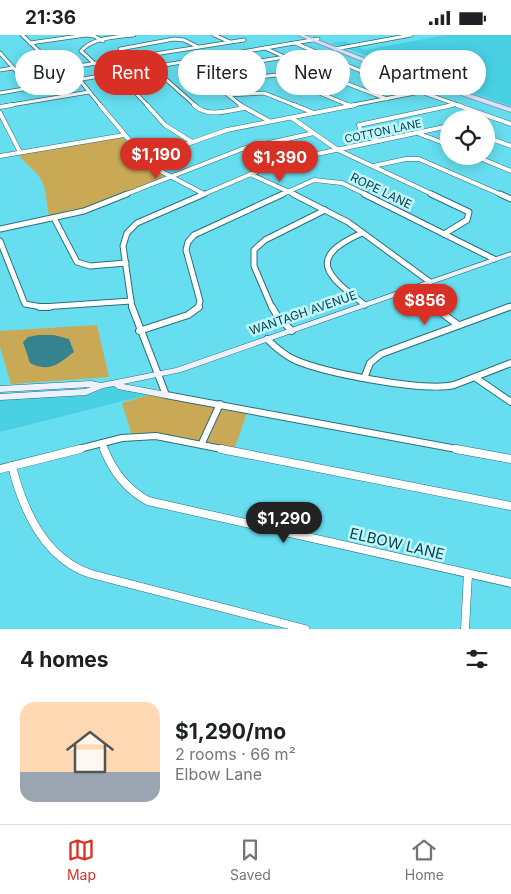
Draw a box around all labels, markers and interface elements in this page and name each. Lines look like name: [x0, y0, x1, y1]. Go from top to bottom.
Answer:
text: 21:36: [25, 6, 76, 29]
chip: Buy: [15, 50, 84, 95]
chip: Rent: [94, 50, 168, 95]
chip: Filters: [178, 50, 266, 95]
chip: New: [276, 50, 350, 95]
chip: Apartment: [360, 50, 486, 95]
map controls: [440, 110, 495, 165]
button: locate: [440, 110, 495, 165]
street label: COTTON LANE: [343, 116, 423, 146]
pin: $1,190: [115, 137, 197, 180]
pin: $1,390: [239, 141, 321, 183]
text: $1,190: [131, 144, 181, 164]
text: $1,390: [253, 147, 307, 167]
street label: ROPE LANE: [348, 169, 414, 212]
pin: $856: [395, 283, 455, 326]
street label: WANTAGH AVENUE: [247, 287, 358, 338]
text: $856: [404, 290, 446, 310]
pin: $1,290: [243, 501, 325, 544]
text: $1,290: [257, 508, 311, 528]
street label: ELBOW LANE: [348, 523, 446, 564]
icon: filters: [463, 645, 491, 673]
text: 4 homes: [20, 647, 109, 672]
text: $1,290/mo: [175, 719, 286, 744]
icon: home: [60, 722, 120, 782]
text: 2 rooms · 66 m²: [175, 744, 296, 764]
text: Elbow Lane: [175, 764, 262, 784]
tab: Map: [67, 836, 96, 883]
tab: Saved: [230, 836, 271, 883]
tab: Home: [405, 836, 444, 883]

